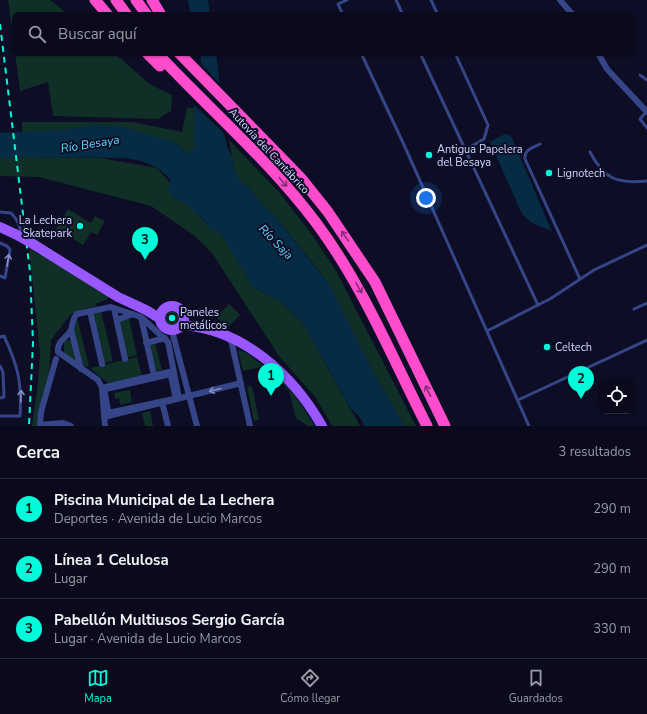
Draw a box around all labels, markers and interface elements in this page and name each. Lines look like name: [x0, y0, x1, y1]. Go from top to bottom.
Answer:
search box: [12, 12, 635, 56]
icon: search: [26, 23, 48, 45]
text: Buscar aquí: [58, 24, 136, 44]
street label: Autovía del Cantábrico: [225, 105, 313, 197]
water label: Río Besaya: [59, 131, 121, 157]
place label: Antigua Papelera del Besaya: [437, 142, 523, 170]
marker: Antigua Papelera del Besaya: [424, 150, 434, 160]
place label: Lignotech: [557, 166, 605, 181]
marker: Lignotech: [544, 168, 554, 178]
one-way arrow: [279, 177, 288, 188]
your location: [416, 188, 436, 208]
place label: La Lechera Skatepark: [19, 213, 72, 241]
marker: La Lechera Skatepark: [75, 221, 85, 231]
water label: Río Saja: [255, 221, 297, 263]
pin: 3: [132, 227, 158, 260]
one-way arrow: [341, 231, 349, 242]
one-way arrow: [4, 254, 12, 267]
one-way arrow: [355, 282, 363, 294]
place label: Paneles metálicos: [180, 305, 227, 333]
marker: Paneles metálicos: [167, 313, 177, 323]
place label: Celtech: [555, 340, 592, 355]
marker: Celtech: [542, 342, 552, 352]
pin: 1: [258, 363, 284, 396]
pin: 2: [568, 366, 594, 399]
map controls: [599, 378, 635, 414]
button: locate: [599, 378, 635, 414]
one-way arrow: [209, 386, 222, 394]
one-way arrow: [424, 386, 431, 398]
one-way arrow: [17, 390, 25, 403]
text: Cerca: [16, 441, 60, 464]
text: 3 resultados: [559, 443, 631, 461]
text: Piscina Municipal de La Lechera: [54, 490, 274, 510]
text: 1: [25, 500, 33, 518]
text: 290 m: [593, 500, 631, 518]
text: Deportes · Avenida de Lucio Marcos: [54, 510, 262, 528]
text: Línea 1 Celulosa: [54, 550, 169, 570]
text: 2: [25, 560, 33, 578]
text: 290 m: [593, 560, 631, 578]
text: Lugar: [54, 570, 87, 588]
text: Pabellón Multiusos Sergio García: [54, 610, 285, 630]
text: 3: [25, 620, 33, 638]
text: 330 m: [593, 620, 631, 638]
text: Lugar · Avenida de Lucio Marcos: [54, 630, 242, 648]
tab: Mapa: [84, 667, 112, 706]
tab: Cómo llegar: [280, 667, 340, 706]
tab: Guardados: [509, 667, 563, 706]

